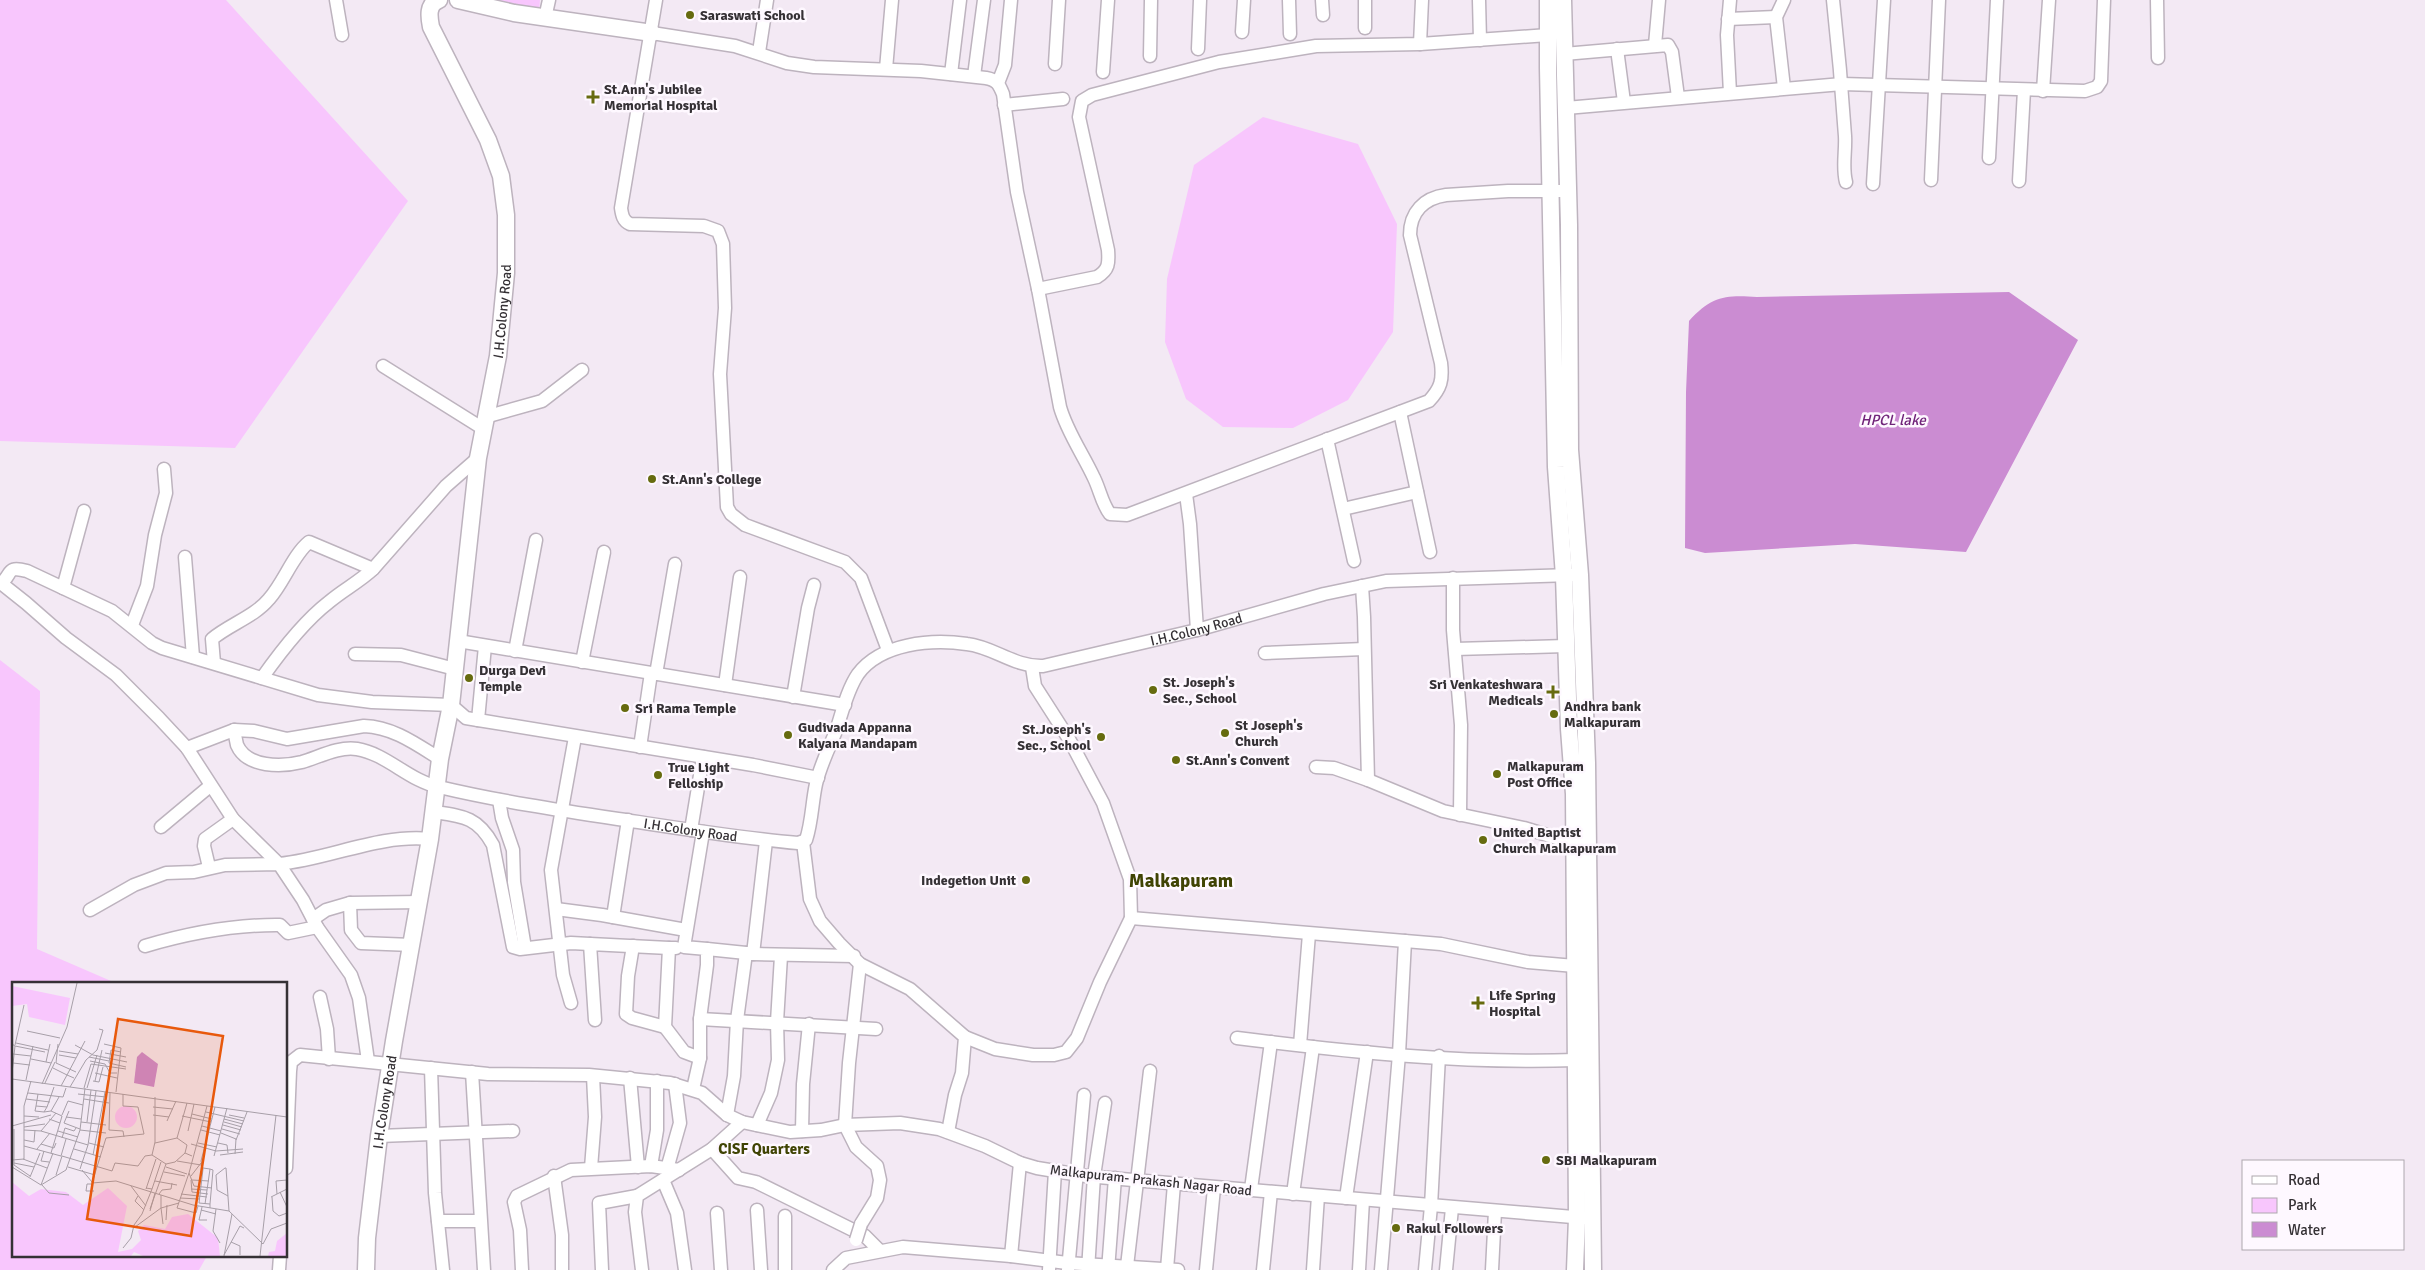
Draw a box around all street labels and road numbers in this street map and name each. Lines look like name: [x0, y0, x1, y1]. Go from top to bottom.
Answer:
street label: I.H.Colony Road: [490, 264, 515, 360]
street label: I.H.Colony Road: [1149, 610, 1244, 650]
street label: I.H.Colony Road: [643, 815, 738, 845]
street label: I.H.Colony Road: [370, 1054, 401, 1150]
street label: Malkapuram- Prakash Nagar Road: [1049, 1161, 1253, 1200]

